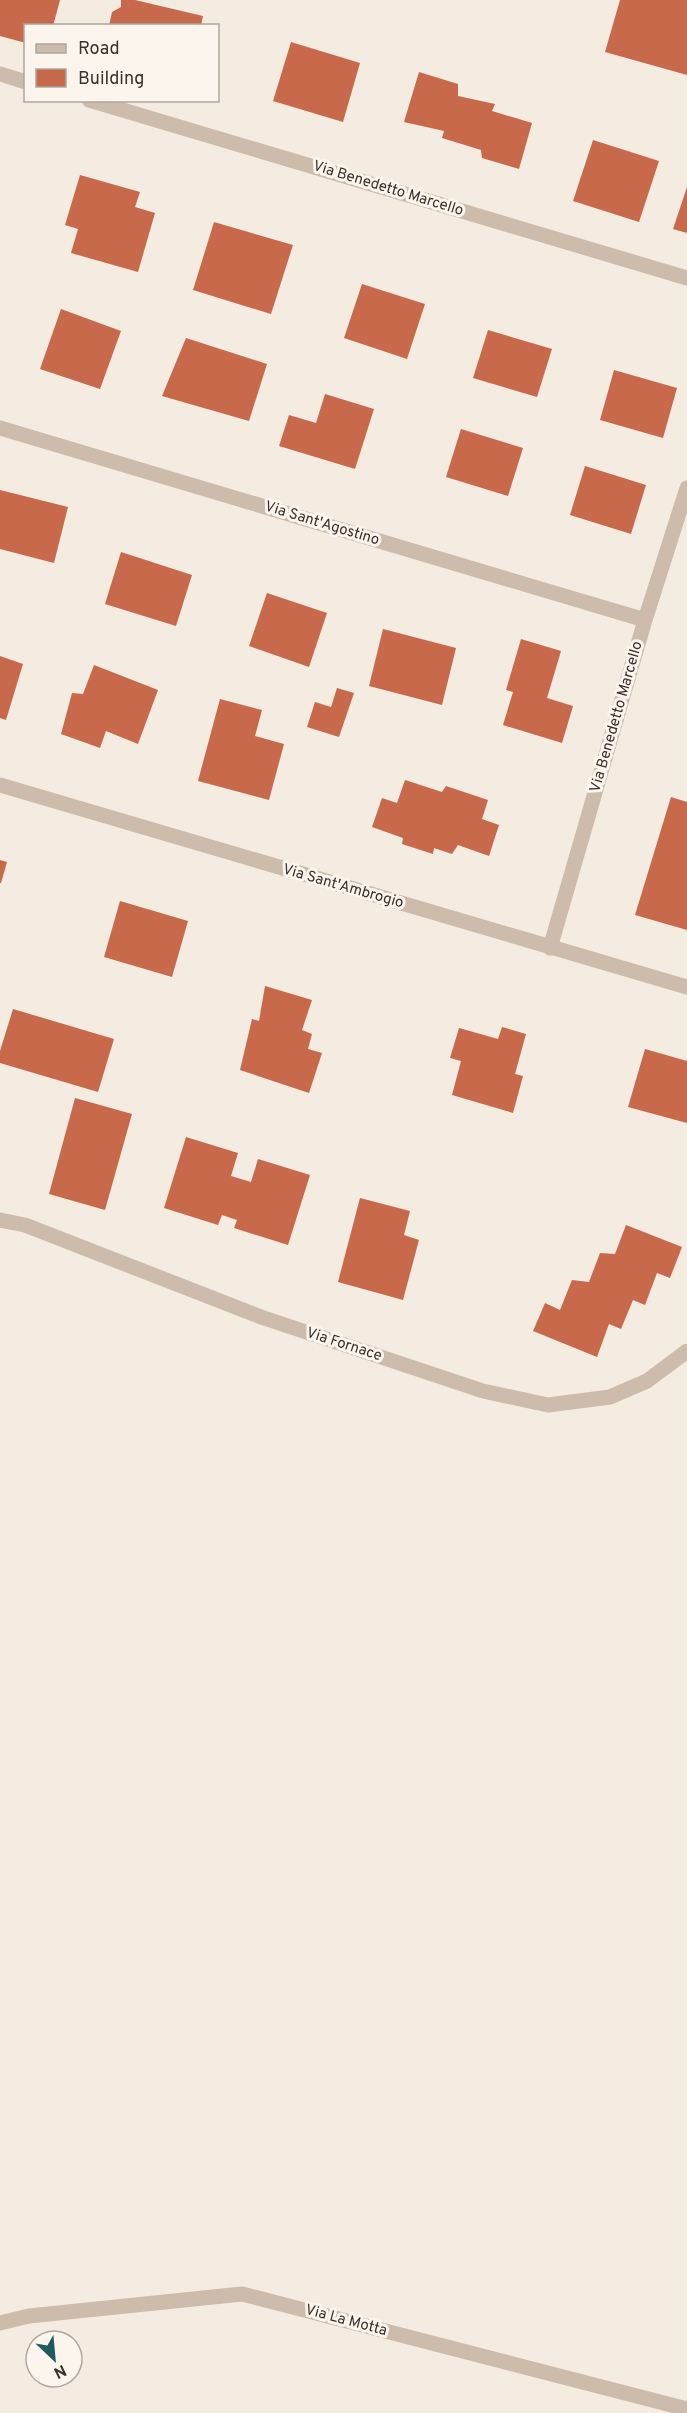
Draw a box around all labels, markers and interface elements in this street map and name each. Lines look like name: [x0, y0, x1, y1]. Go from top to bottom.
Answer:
legend: [24, 24, 219, 102]
text: Road: [78, 38, 120, 61]
text: Building: [78, 68, 144, 91]
street label: Via Benedetto Marcello: [310, 157, 466, 221]
street label: Via Sant'Agostino: [262, 498, 382, 550]
street label: Via Benedetto Marcello: [586, 639, 648, 795]
street label: Via Sant'Ambrogio: [280, 861, 406, 913]
street label: Via Fornace: [304, 1324, 384, 1366]
street label: Via La Motta: [303, 2301, 389, 2341]
north arrow: [24, 2329, 84, 2389]
text: N: [50, 2359, 69, 2382]

